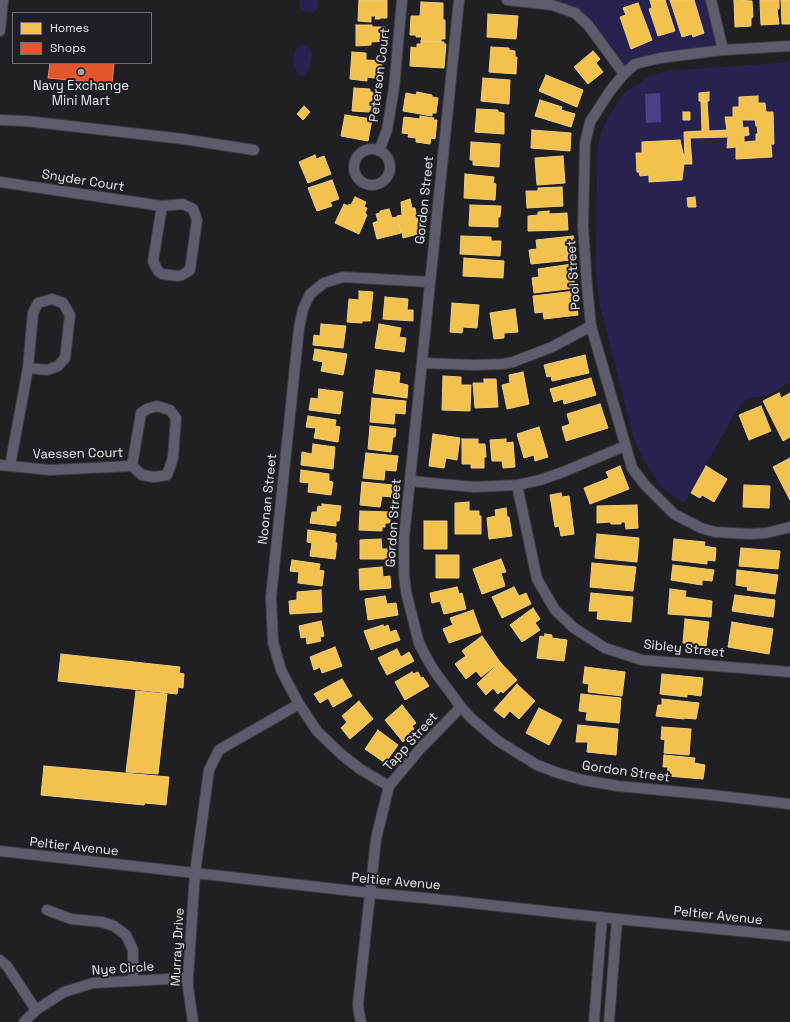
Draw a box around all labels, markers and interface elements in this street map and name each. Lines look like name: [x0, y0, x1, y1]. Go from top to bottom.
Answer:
legend: [12, 12, 152, 64]
text: Homes: [50, 20, 89, 36]
street label: Peterson Court: [366, 27, 394, 123]
text: Shops: [50, 40, 86, 56]
marker: Navy Exchange Mini Mart: [76, 67, 86, 77]
place label: Navy Exchange Mini Mart: [33, 78, 129, 109]
street label: Gordon Street: [413, 155, 437, 245]
street label: Snyder Court: [41, 167, 125, 195]
street label: Pool Street: [564, 240, 584, 310]
street label: Vaessen Court: [33, 445, 123, 463]
street label: Noonan Street: [255, 453, 281, 545]
street label: Gordon Street: [383, 478, 405, 568]
street label: Sibley Street: [643, 637, 725, 661]
street label: Tapp Street: [381, 709, 441, 775]
street label: Gordon Street: [581, 758, 671, 786]
street label: Peltier Avenue: [29, 835, 119, 859]
street label: Peltier Avenue: [351, 870, 441, 894]
street label: Peltier Avenue: [673, 904, 763, 928]
street label: Murray Drive: [168, 907, 188, 987]
street label: Nye Circle: [91, 959, 155, 979]

